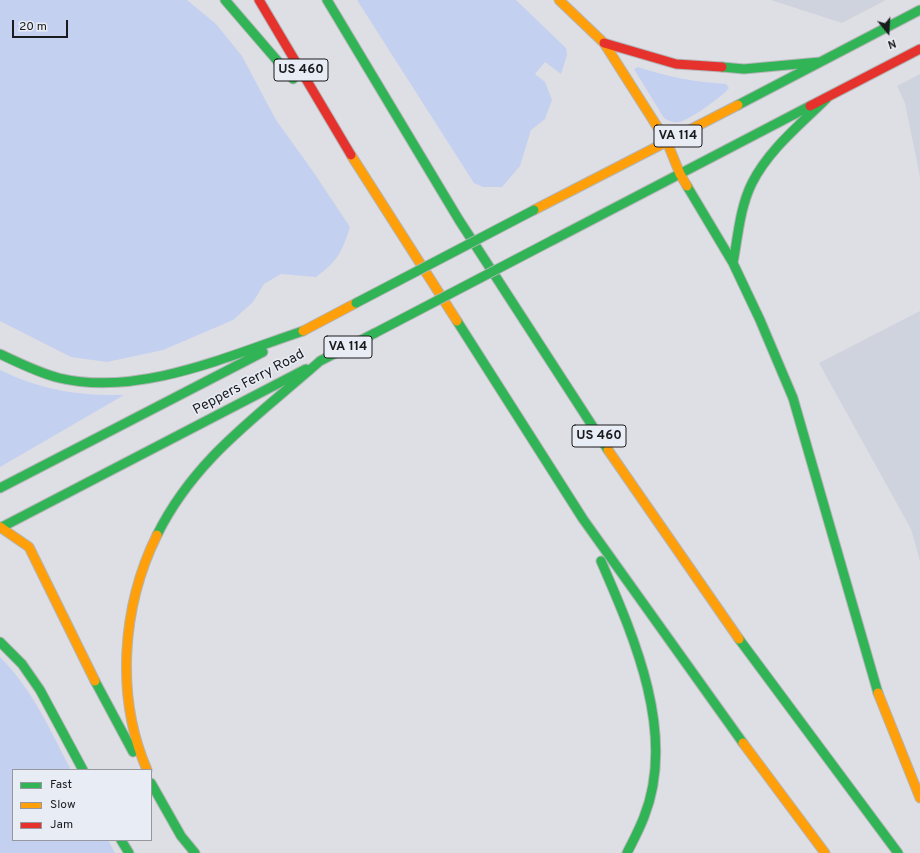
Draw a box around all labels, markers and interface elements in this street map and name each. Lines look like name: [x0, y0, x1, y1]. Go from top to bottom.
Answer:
scale bar: [14, 12, 70, 38]
north arrow: [868, 12, 908, 52]
text: 20 m: [19, 19, 47, 35]
text: N: [886, 36, 898, 51]
road number: US 460: [274, 59, 328, 81]
road number: VA 114: [654, 125, 702, 147]
road number: VA 114: [324, 336, 372, 358]
street label: Peppers Ferry Road: [190, 347, 308, 419]
road number: US 460: [572, 425, 626, 447]
legend: [12, 769, 152, 841]
text: Fast: [50, 777, 72, 793]
text: Slow: [50, 797, 76, 813]
text: Jam: [50, 817, 73, 833]

